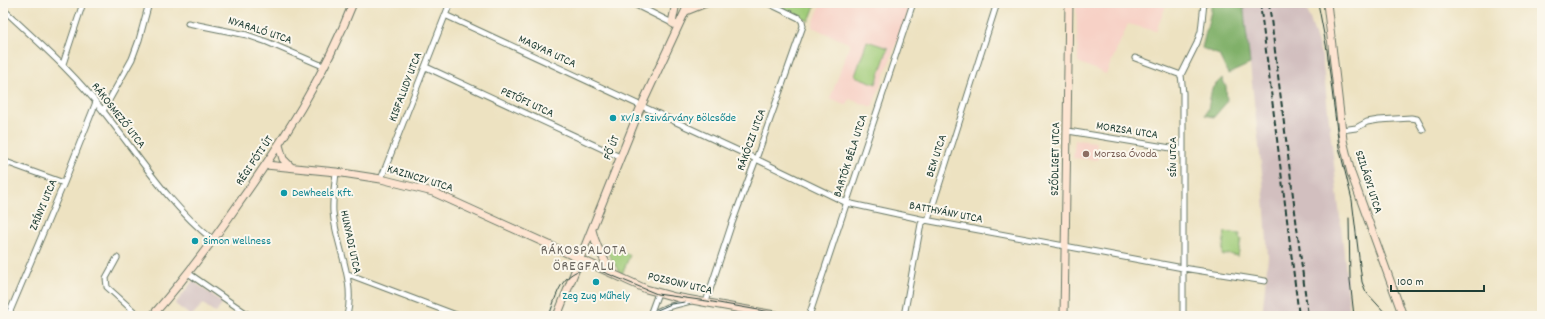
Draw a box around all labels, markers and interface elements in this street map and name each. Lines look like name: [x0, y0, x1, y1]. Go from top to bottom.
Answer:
street label: NYARALÓ UTCA: [226, 13, 295, 49]
street label: MAGYAR UTCA: [515, 31, 579, 73]
street label: KISFALUDY UTCA: [385, 49, 427, 124]
street label: RÁKOSMEZŐ UTCA: [87, 79, 150, 153]
street label: PETŐFI UTCA: [498, 83, 557, 123]
street label: RÁKÓCZI UTCA: [733, 106, 771, 173]
place label: XV/3. Szivárvány Bölcsőde: [621, 110, 736, 127]
street label: BARTÓK BÉLA UTCA: [830, 112, 873, 200]
marker: XV/3. Szivárvány Bölcsőde: [608, 113, 618, 123]
street label: MORZSA UTCA: [1095, 118, 1160, 144]
street label: SZŐDLIGET UTCA: [1047, 121, 1065, 196]
street label: RÉGI FÓTI ÚT: [232, 132, 278, 189]
street label: BEM UTCA: [922, 132, 952, 180]
street label: FŐ ÚT: [599, 133, 625, 163]
street label: SÍN UTCA: [1165, 136, 1182, 177]
place label: Morzsa Óvoda: [1094, 146, 1157, 163]
street label: SZILÁGYI UTCA: [1350, 148, 1386, 216]
marker: Morzsa Óvoda: [1081, 149, 1091, 159]
street label: KAZINCZY UTCA: [385, 161, 456, 197]
street label: ZRÍNYI UTCA: [26, 176, 63, 233]
place label: DeWheels Kft.: [292, 185, 353, 202]
marker: DeWheels Kft.: [279, 188, 289, 198]
street label: BATTHYÁNY UTCA: [908, 198, 985, 229]
street label: HUNYADI UTCA: [335, 209, 365, 276]
place label: Simon Wellness: [203, 233, 271, 250]
marker: Simon Wellness: [190, 236, 200, 246]
district label: RÁKOSPALOTA ÖREGFALU: [541, 241, 627, 277]
scale bar: [1391, 267, 1484, 293]
street label: POZSONY UTCA: [646, 268, 714, 300]
text: 100 m: [1397, 274, 1424, 291]
marker: Zeg Zug Műhely: [591, 277, 601, 287]
place label: Zeg Zug Műhely: [562, 288, 631, 305]

